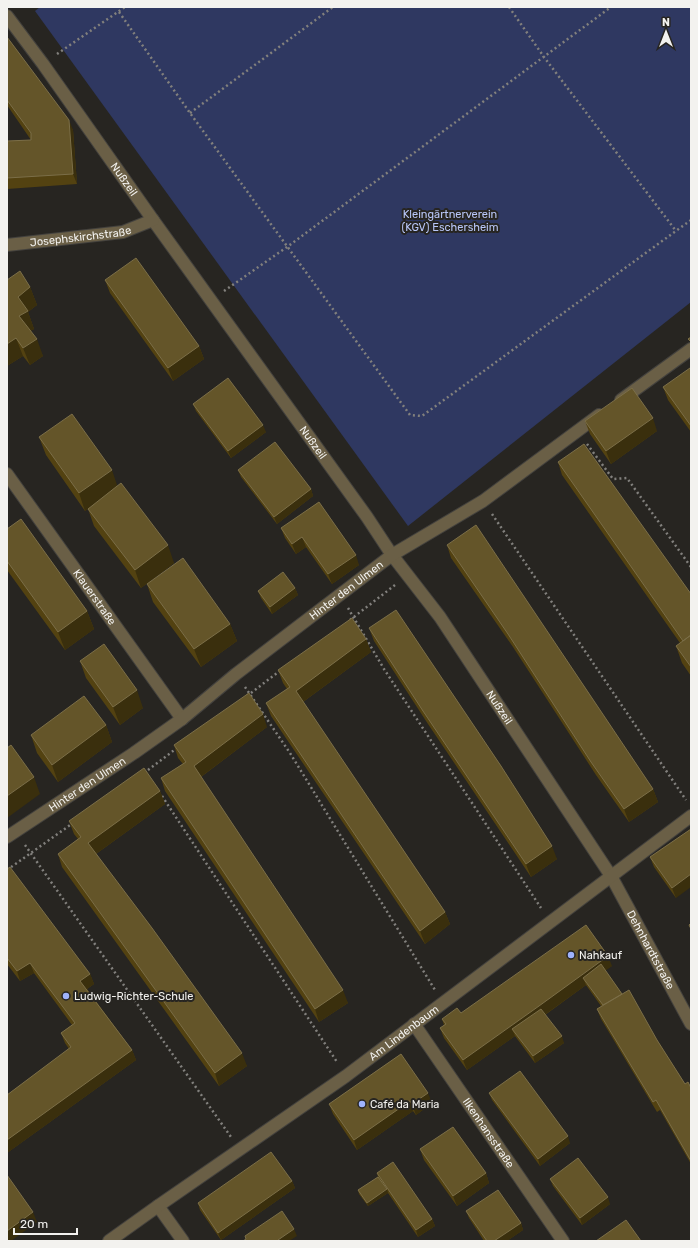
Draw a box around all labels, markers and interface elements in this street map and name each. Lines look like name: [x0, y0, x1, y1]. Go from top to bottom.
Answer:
north arrow: [646, 12, 686, 52]
text: N: [662, 16, 670, 29]
street label: Nußzeil: [108, 160, 140, 198]
park label: Kleingärtnerverein (KGV) Eschersheim: [401, 208, 499, 234]
street label: Josephskirchstraße: [29, 223, 133, 249]
street label: Nußzeil: [297, 423, 330, 462]
street label: Hinter den Ulmen: [307, 558, 386, 622]
street label: Klauerstraße: [71, 567, 119, 627]
street label: Nußzeil: [484, 688, 515, 727]
street label: Hinter den Ulmen: [46, 754, 128, 814]
street label: Dehnhardtstraße: [624, 908, 677, 991]
place label: Nahkauf: [579, 949, 623, 962]
marker: Nahkauf: [566, 950, 576, 960]
place label: Ludwig-Richter-Schule: [74, 990, 193, 1003]
marker: Ludwig-Richter-Schule: [61, 991, 71, 1001]
street label: Am Lindenbaum: [366, 1002, 441, 1063]
street label: Ilkenhansstraße: [460, 1095, 517, 1170]
place label: Café da Maria: [370, 1098, 439, 1111]
marker: Café da Maria: [357, 1099, 367, 1109]
scale bar: [14, 1210, 77, 1236]
text: 20 m: [20, 1217, 48, 1231]

